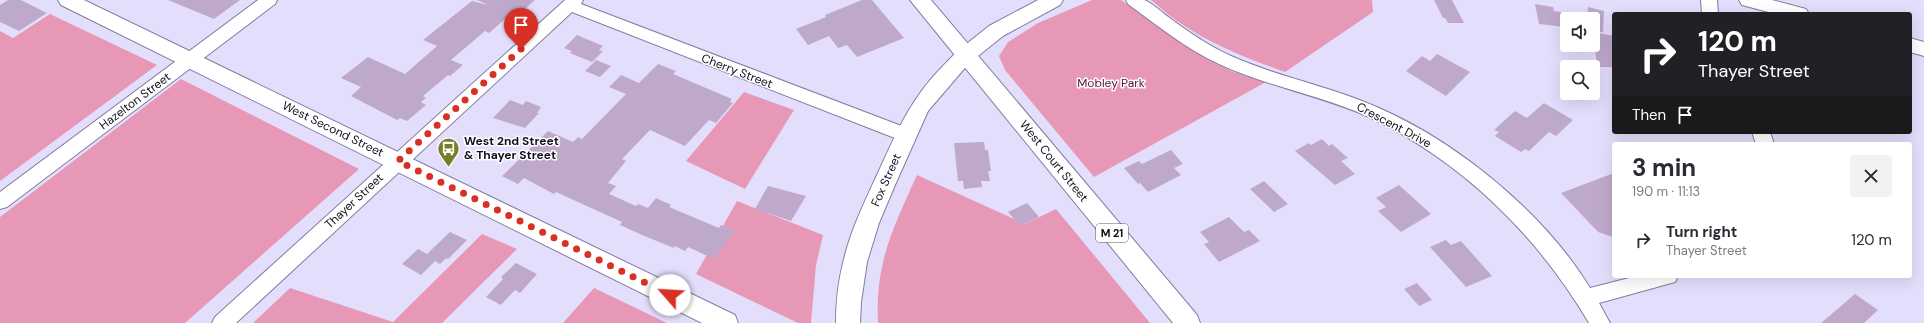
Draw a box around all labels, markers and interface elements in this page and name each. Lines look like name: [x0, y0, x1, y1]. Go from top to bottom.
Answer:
pin: [504, 8, 538, 49]
map controls: [1560, 12, 1600, 100]
button: sound: [1560, 12, 1600, 52]
icon: arrive: [510, 14, 532, 36]
text: 120 m: [1698, 23, 1777, 60]
icon: right: [1632, 28, 1684, 80]
street label: Cherry Street: [699, 50, 775, 92]
text: Thayer Street: [1698, 59, 1810, 83]
button: search: [1560, 60, 1600, 100]
street label: Hazelton Street: [96, 69, 174, 133]
park label: Mobley Park: [1077, 75, 1145, 91]
street label: West Second Street: [280, 98, 387, 161]
street label: Crescent Drive: [1354, 99, 1434, 152]
icon: arrive: [1674, 104, 1696, 126]
text: Then: [1632, 105, 1666, 125]
street label: West Court Street: [1016, 117, 1092, 205]
place label: West 2nd Street & Thayer Street: [464, 133, 559, 163]
bus stop icon: West 2nd Street & Thayer Street: [435, 135, 461, 168]
street label: Fox Street: [867, 151, 905, 209]
text: 3 min: [1632, 152, 1696, 183]
button: close: [1850, 155, 1892, 197]
street label: Thayer Street: [321, 170, 387, 232]
text: 190 m · 11:13: [1632, 183, 1700, 200]
text: Turn right: [1666, 222, 1737, 242]
road number: M 21: [1096, 224, 1128, 242]
icon: right: [1632, 229, 1654, 251]
text: 120 m: [1851, 230, 1892, 250]
text: Thayer Street: [1666, 242, 1747, 259]
position arrow: [649, 274, 691, 316]

